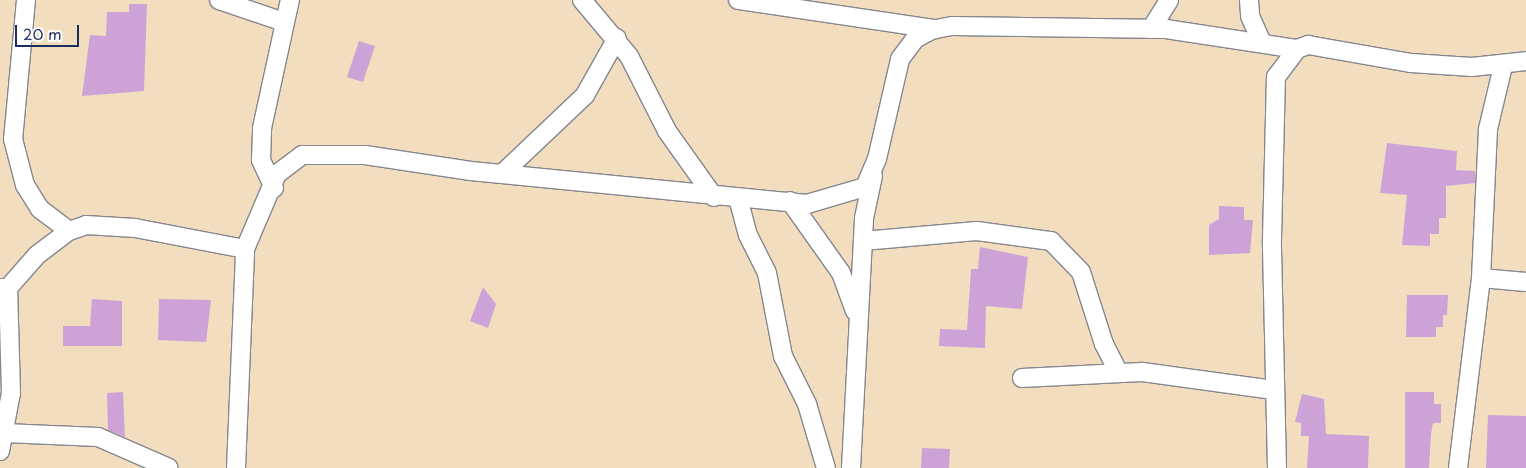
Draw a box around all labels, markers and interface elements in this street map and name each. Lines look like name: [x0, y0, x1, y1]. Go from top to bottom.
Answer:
scale bar: [18, 15, 81, 47]
text: 20 m: [23, 22, 62, 45]

